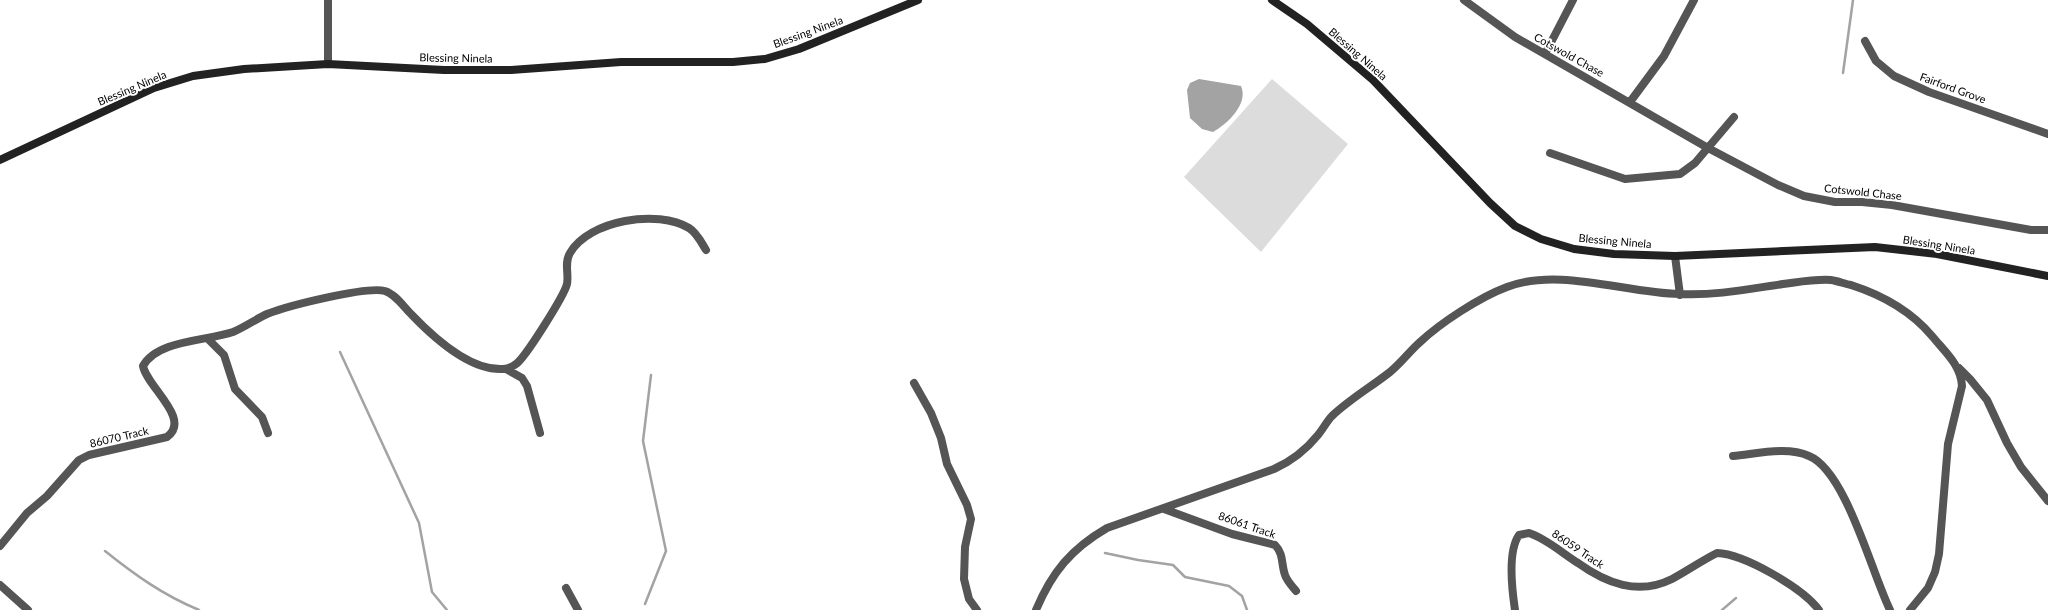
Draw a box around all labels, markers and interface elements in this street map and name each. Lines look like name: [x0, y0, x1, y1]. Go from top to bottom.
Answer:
street label: Blessing Ninela: [771, 13, 844, 50]
street label: Blessing Ninela: [1326, 25, 1390, 83]
street label: Cotswold Chase: [1532, 30, 1607, 79]
street label: Blessing Ninela: [419, 50, 493, 65]
street label: Blessing Ninela: [96, 67, 168, 108]
street label: Fairford Grove: [1918, 70, 1988, 106]
street label: Cotswold Chase: [1824, 181, 1903, 202]
street label: Blessing Ninela: [1578, 231, 1652, 250]
street label: Blessing Ninela: [1902, 232, 1976, 257]
street label: 86070 Track: [88, 423, 150, 450]
street label: 86061 Track: [1217, 509, 1278, 541]
street label: 86059 Track: [1550, 526, 1607, 571]

